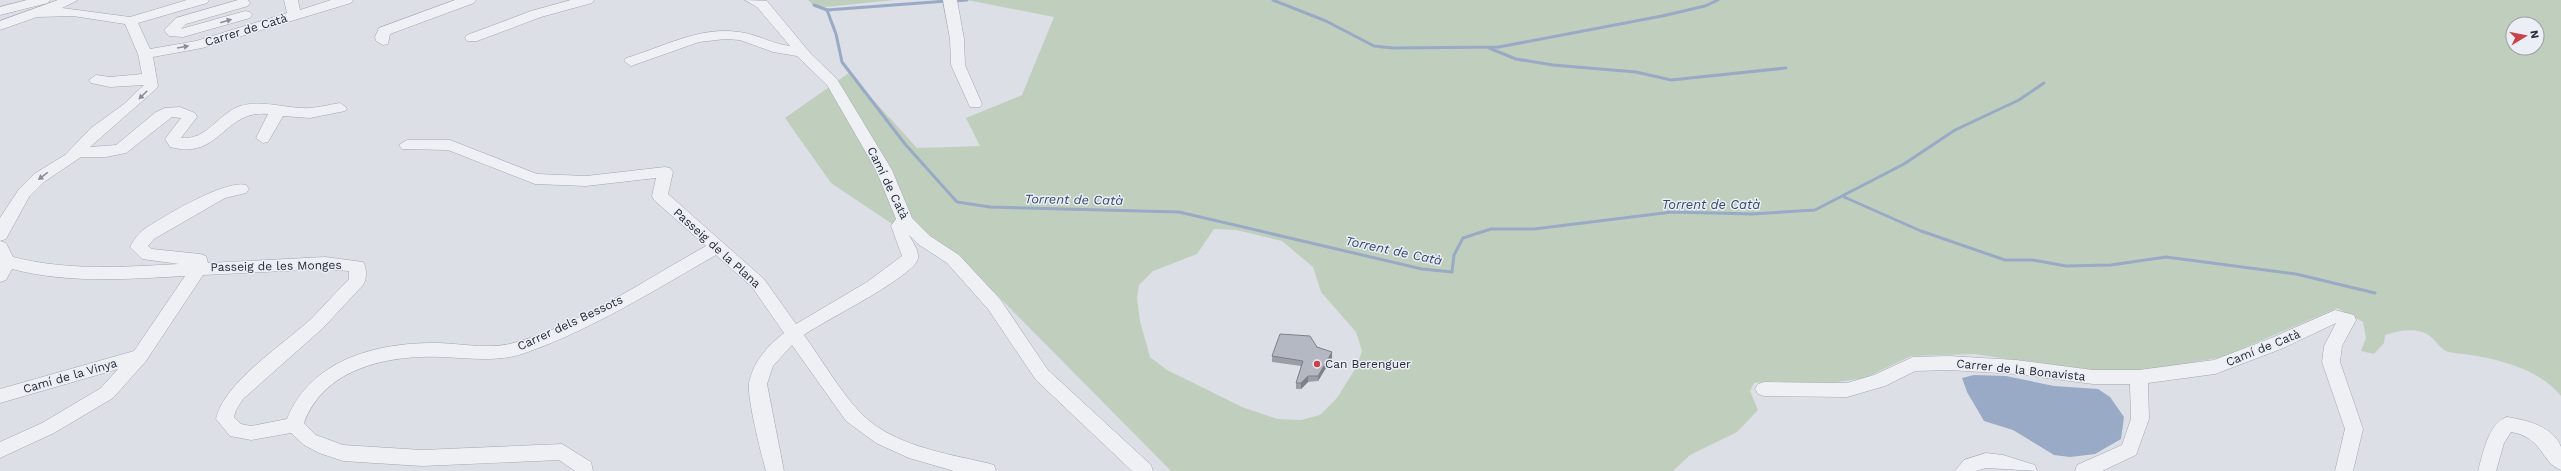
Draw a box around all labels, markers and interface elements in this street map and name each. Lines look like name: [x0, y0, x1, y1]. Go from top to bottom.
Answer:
street label: Carrer de Catà: [203, 11, 289, 49]
north arrow: [2505, 16, 2545, 56]
one-way arrow: [220, 17, 233, 23]
text: N: [2527, 29, 2541, 39]
one-way arrow: [177, 44, 189, 50]
one-way arrow: [138, 90, 148, 100]
street label: Camí de Catà: [864, 144, 912, 222]
one-way arrow: [37, 172, 48, 180]
water label: Torrent de Catà: [1025, 191, 1123, 208]
water label: Torrent de Catà: [1662, 197, 1760, 212]
street label: Passeig de la Plana: [671, 205, 764, 291]
water label: Torrent de Catà: [1344, 233, 1444, 268]
street label: Passeig de les Monges: [210, 258, 342, 274]
street label: Carrer dels Bessots: [515, 292, 625, 354]
street label: Camí de Catà: [2224, 327, 2302, 369]
street label: Camí de la Vinya: [21, 356, 119, 396]
street label: Carrer de la Bonavista: [1956, 356, 2086, 384]
place label: Can Berenguer: [1325, 357, 1411, 371]
marker: Can Berenguer: [1312, 359, 1322, 369]

